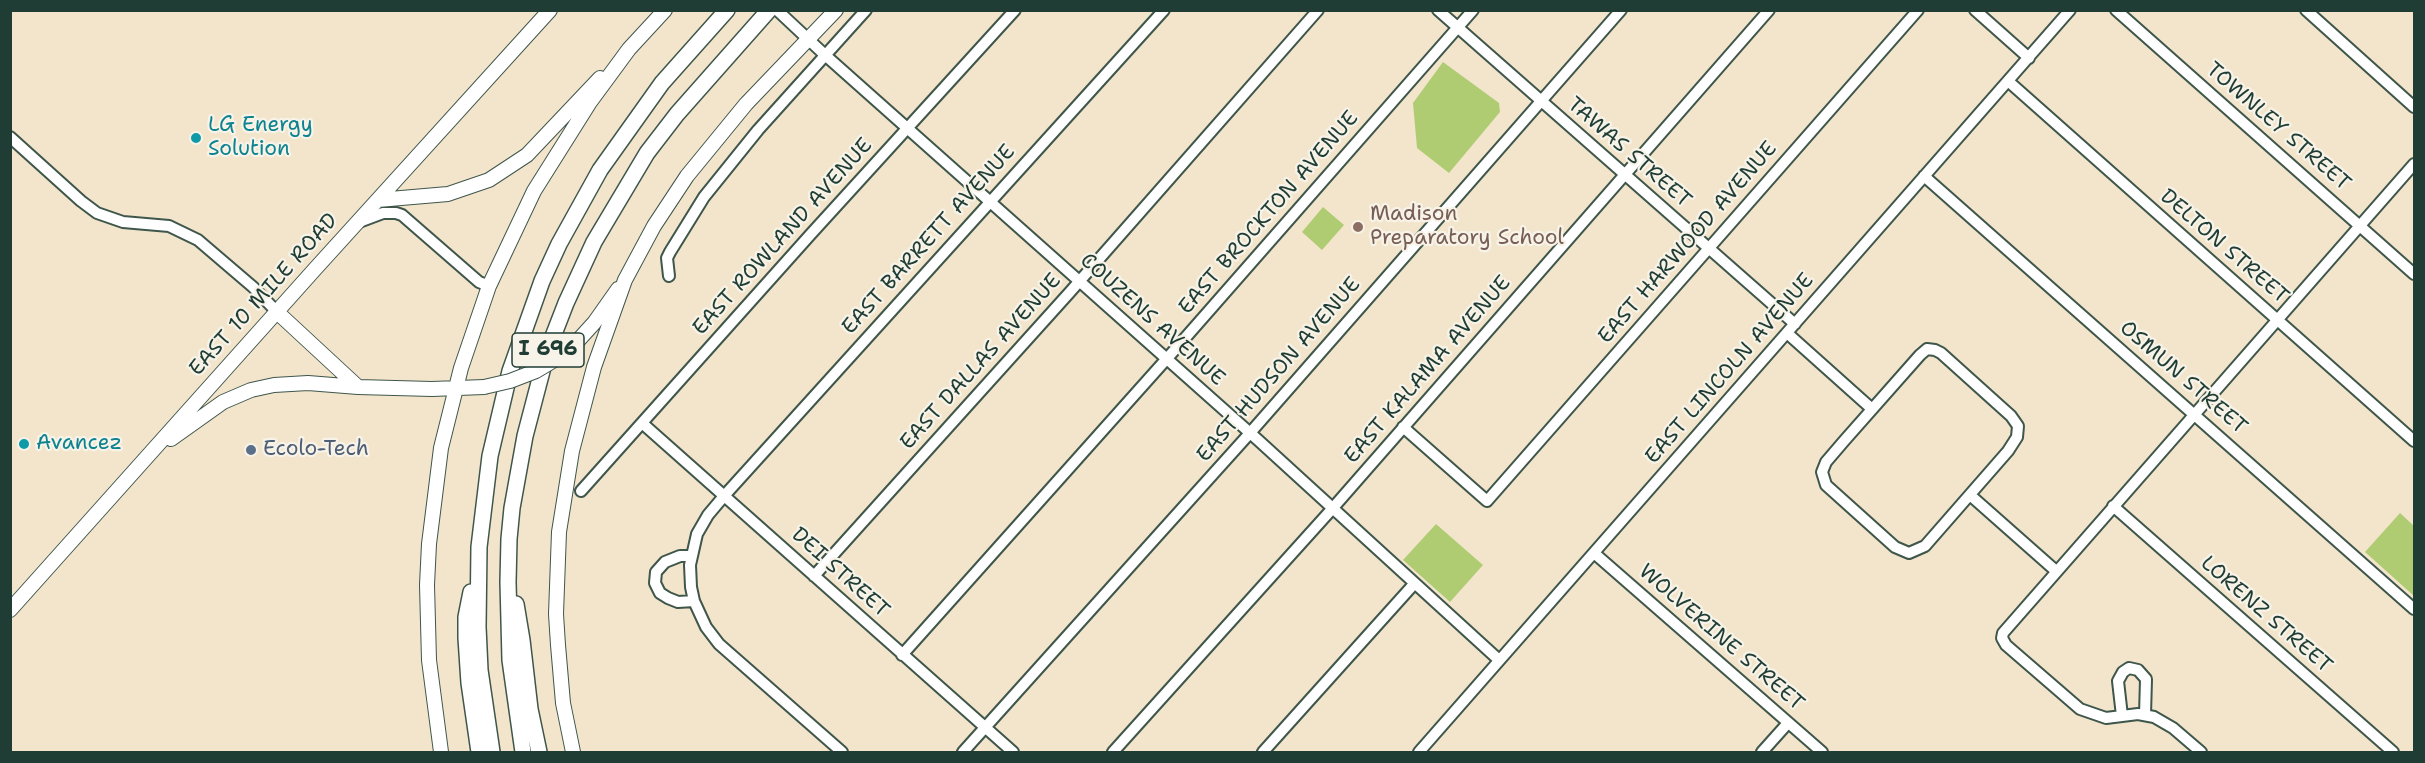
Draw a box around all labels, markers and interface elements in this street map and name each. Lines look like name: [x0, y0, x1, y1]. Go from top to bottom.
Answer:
street label: TOWNLEY STREET: [2201, 57, 2355, 197]
street label: TAWAS STREET: [1562, 92, 1696, 214]
street label: EAST BROCKTON AVENUE: [1174, 106, 1364, 320]
place label: LG Energy Solution: [208, 113, 313, 163]
marker: LG Energy Solution: [189, 131, 203, 145]
street label: EAST ROWLAND AVENUE: [688, 133, 878, 341]
street label: EAST HARWOOD AVENUE: [1593, 137, 1783, 349]
street label: EAST BARRETT AVENUE: [837, 140, 1021, 340]
street label: DELTON STREET: [2155, 184, 2293, 310]
place label: Madison Preparatory School: [1370, 202, 1564, 252]
street label: EAST 10 MILE ROAD: [184, 209, 344, 381]
marker: Madison Preparatory School: [1351, 220, 1365, 234]
street label: COUZENS AVENUE: [1074, 248, 1230, 392]
street label: EAST DALLAS AVENUE: [895, 269, 1067, 455]
street label: EAST LINCOLN AVENUE: [1640, 269, 1820, 469]
street label: EAST KALAMA AVENUE: [1340, 271, 1516, 469]
street label: EAST HUDSON AVENUE: [1192, 272, 1366, 468]
street label: OSMUN STREET: [2114, 316, 2252, 440]
road number: I 696: [512, 333, 584, 367]
place label: Avancez: [36, 431, 122, 457]
marker: Avancez: [17, 437, 31, 451]
place label: Ecolo-Tech: [263, 437, 369, 463]
marker: Ecolo-Tech: [244, 443, 258, 457]
street label: DEI STREET: [786, 523, 894, 623]
street label: LORENZ STREET: [2195, 551, 2337, 679]
street label: WOLVERINE STREET: [1633, 559, 1809, 717]

